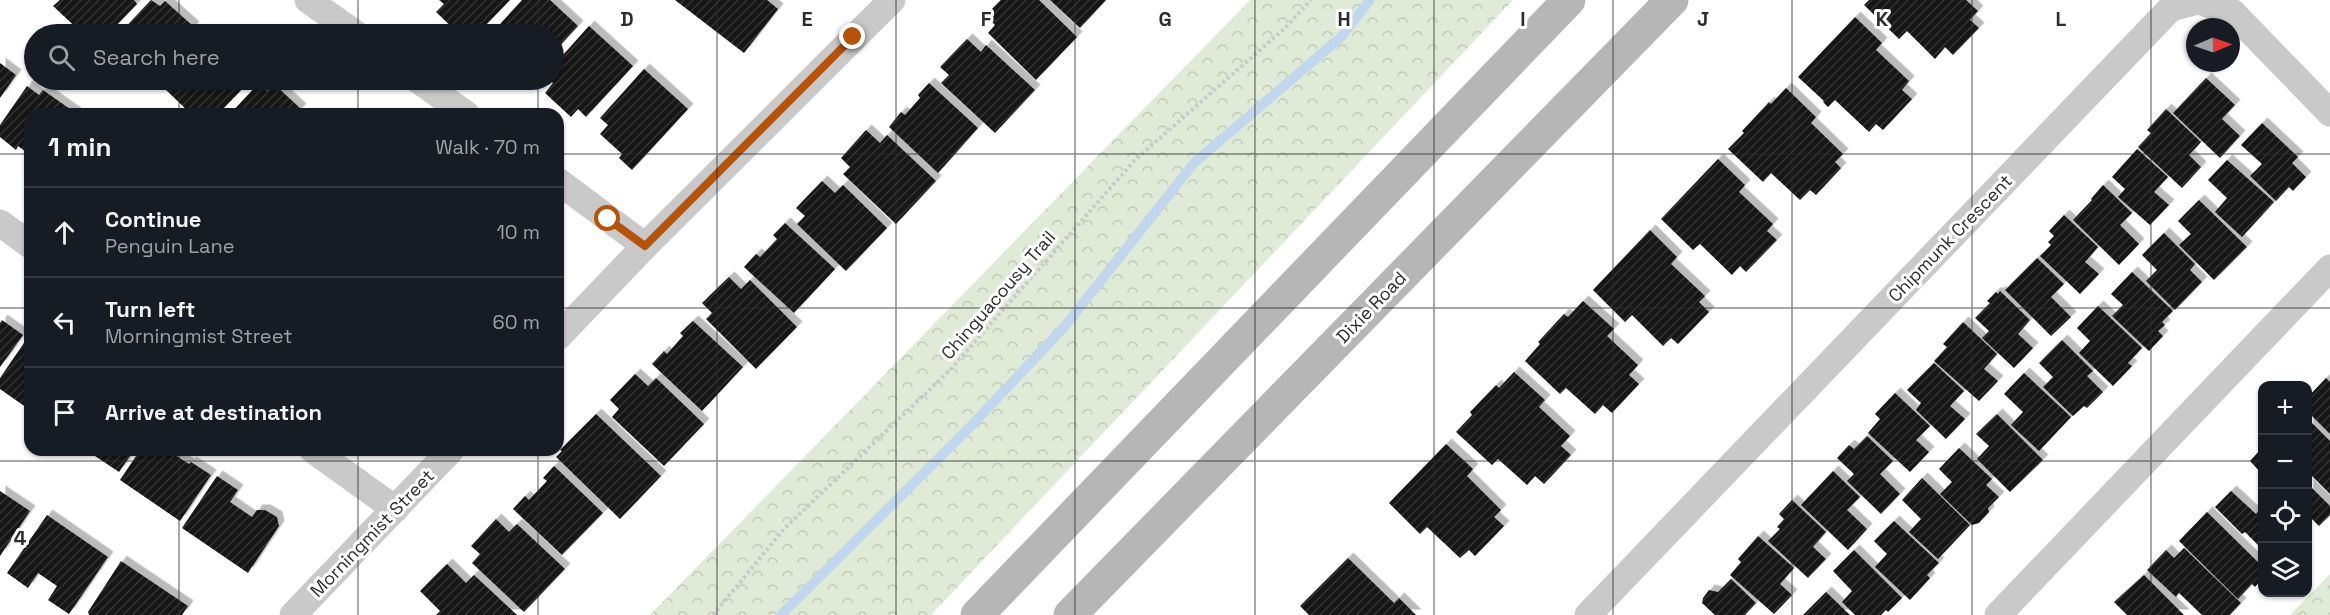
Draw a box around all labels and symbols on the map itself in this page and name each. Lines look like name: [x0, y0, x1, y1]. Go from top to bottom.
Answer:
text: D: [620, 6, 634, 32]
text: E: [801, 6, 813, 32]
text: F: [981, 6, 992, 32]
text: G: [1158, 6, 1172, 32]
text: H: [1337, 6, 1351, 32]
text: I: [1520, 6, 1526, 32]
text: J: [1697, 6, 1709, 32]
text: K: [1876, 6, 1889, 32]
text: L: [2056, 6, 2067, 32]
north arrow: [2186, 18, 2240, 72]
route end: [839, 23, 865, 49]
street label: Chipmunk Crescent: [1883, 169, 2017, 307]
route start: [594, 205, 620, 231]
street label: Chinguacousy Trail: [936, 226, 1060, 364]
street label: Dixie Road: [1331, 266, 1411, 348]
street label: Morningmist Street: [305, 464, 439, 602]
text: 4: [14, 525, 27, 551]

